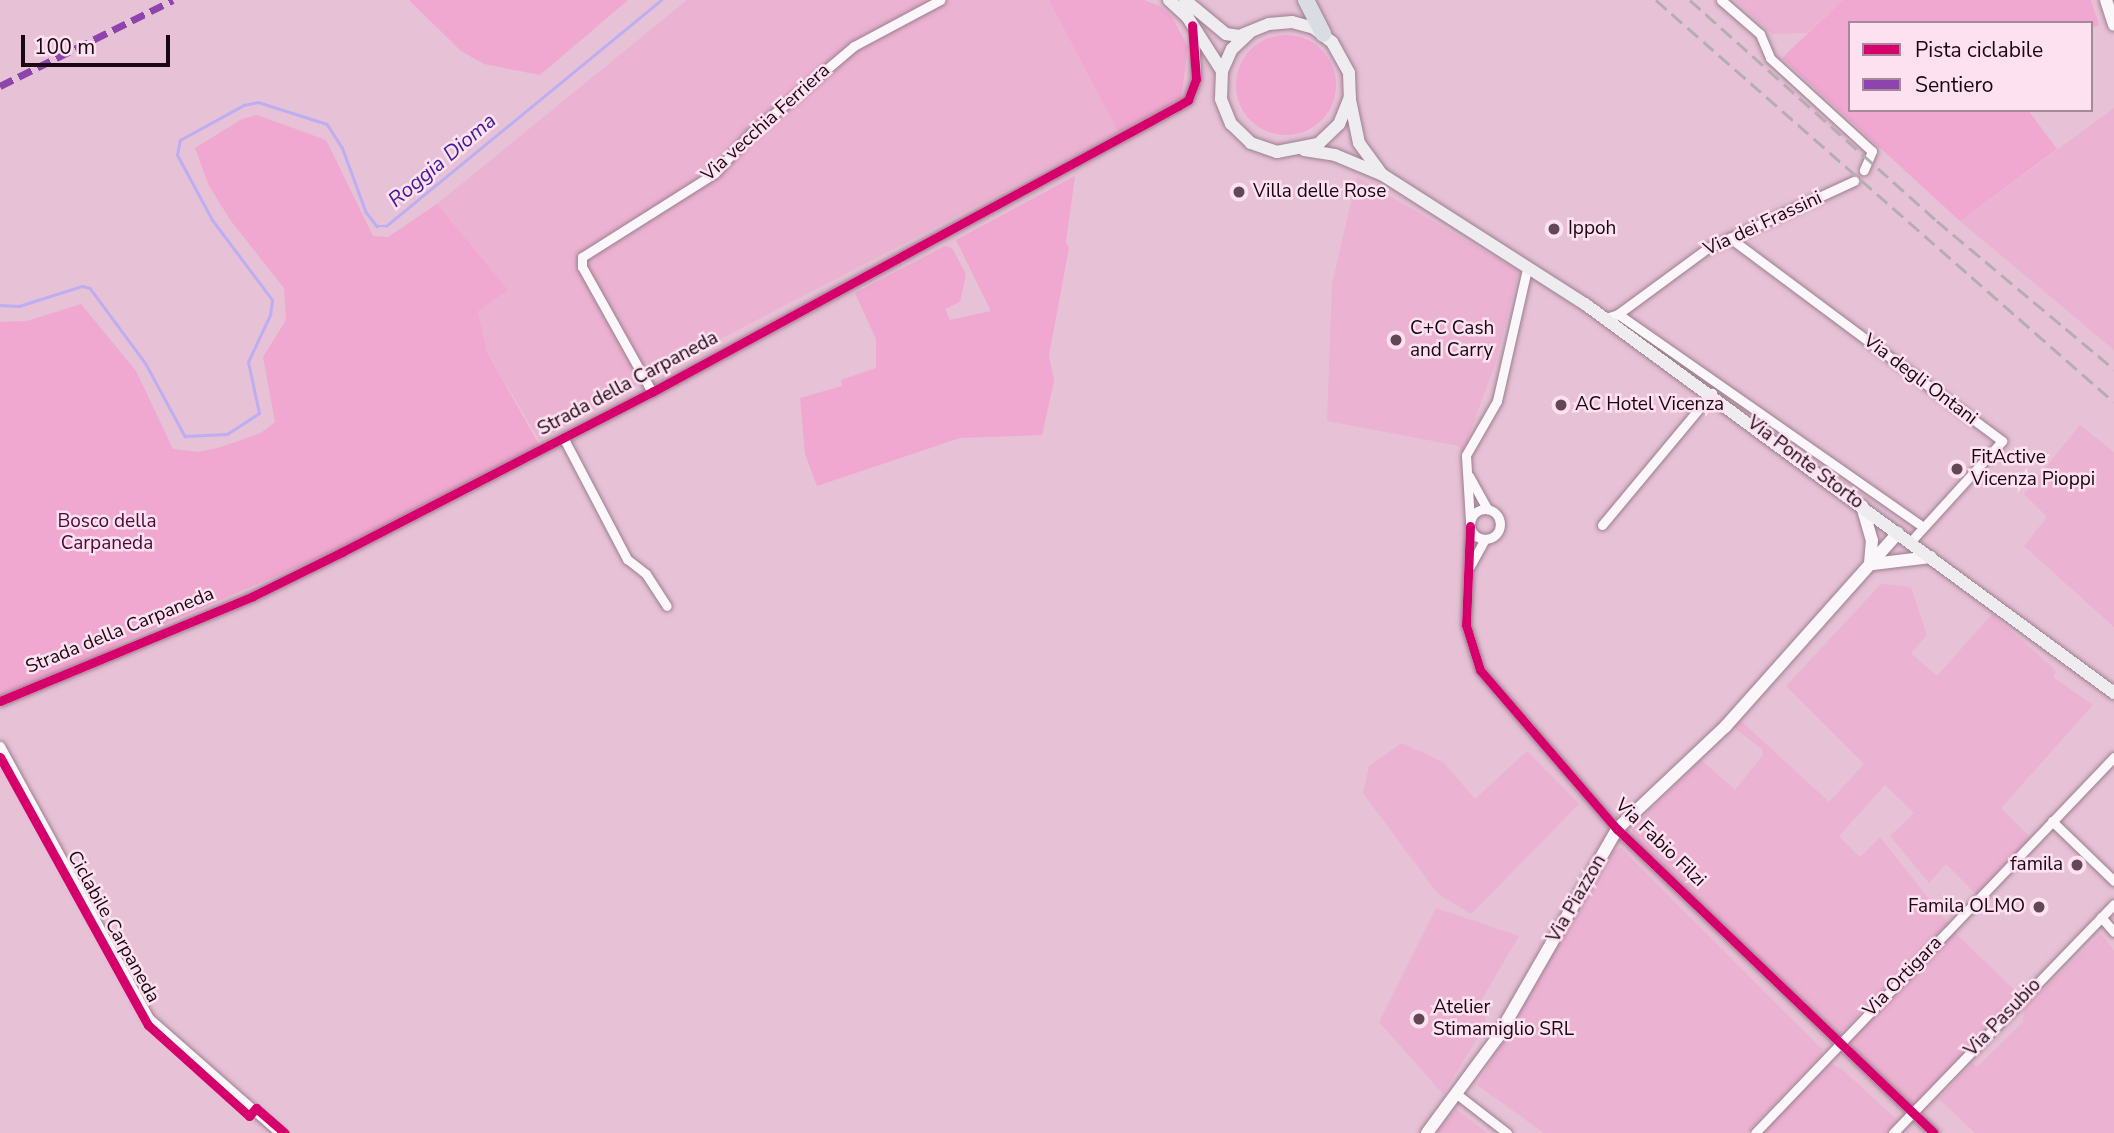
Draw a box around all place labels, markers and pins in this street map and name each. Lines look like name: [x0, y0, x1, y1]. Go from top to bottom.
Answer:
place label: Villa delle Rose: [1253, 181, 1386, 203]
marker: Villa delle Rose: [1231, 184, 1247, 200]
place label: Ippoh: [1568, 218, 1616, 240]
marker: Ippoh: [1546, 221, 1562, 237]
place label: C+C Cash and Carry: [1410, 318, 1494, 362]
marker: C+C Cash and Carry: [1388, 332, 1404, 348]
place label: AC Hotel Vicenza: [1575, 394, 1724, 416]
marker: AC Hotel Vicenza: [1553, 397, 1569, 413]
place label: FitActive Vicenza Pioppi: [1971, 447, 2095, 491]
marker: FitActive Vicenza Pioppi: [1949, 461, 1965, 477]
place label: famila: [2010, 854, 2063, 876]
marker: famila: [2069, 857, 2085, 873]
place label: Famila OLMO: [1908, 896, 2025, 918]
marker: Famila OLMO: [2031, 899, 2047, 915]
place label: Atelier Stimamiglio SRL: [1433, 997, 1574, 1041]
marker: Atelier Stimamiglio SRL: [1411, 1011, 1427, 1027]

